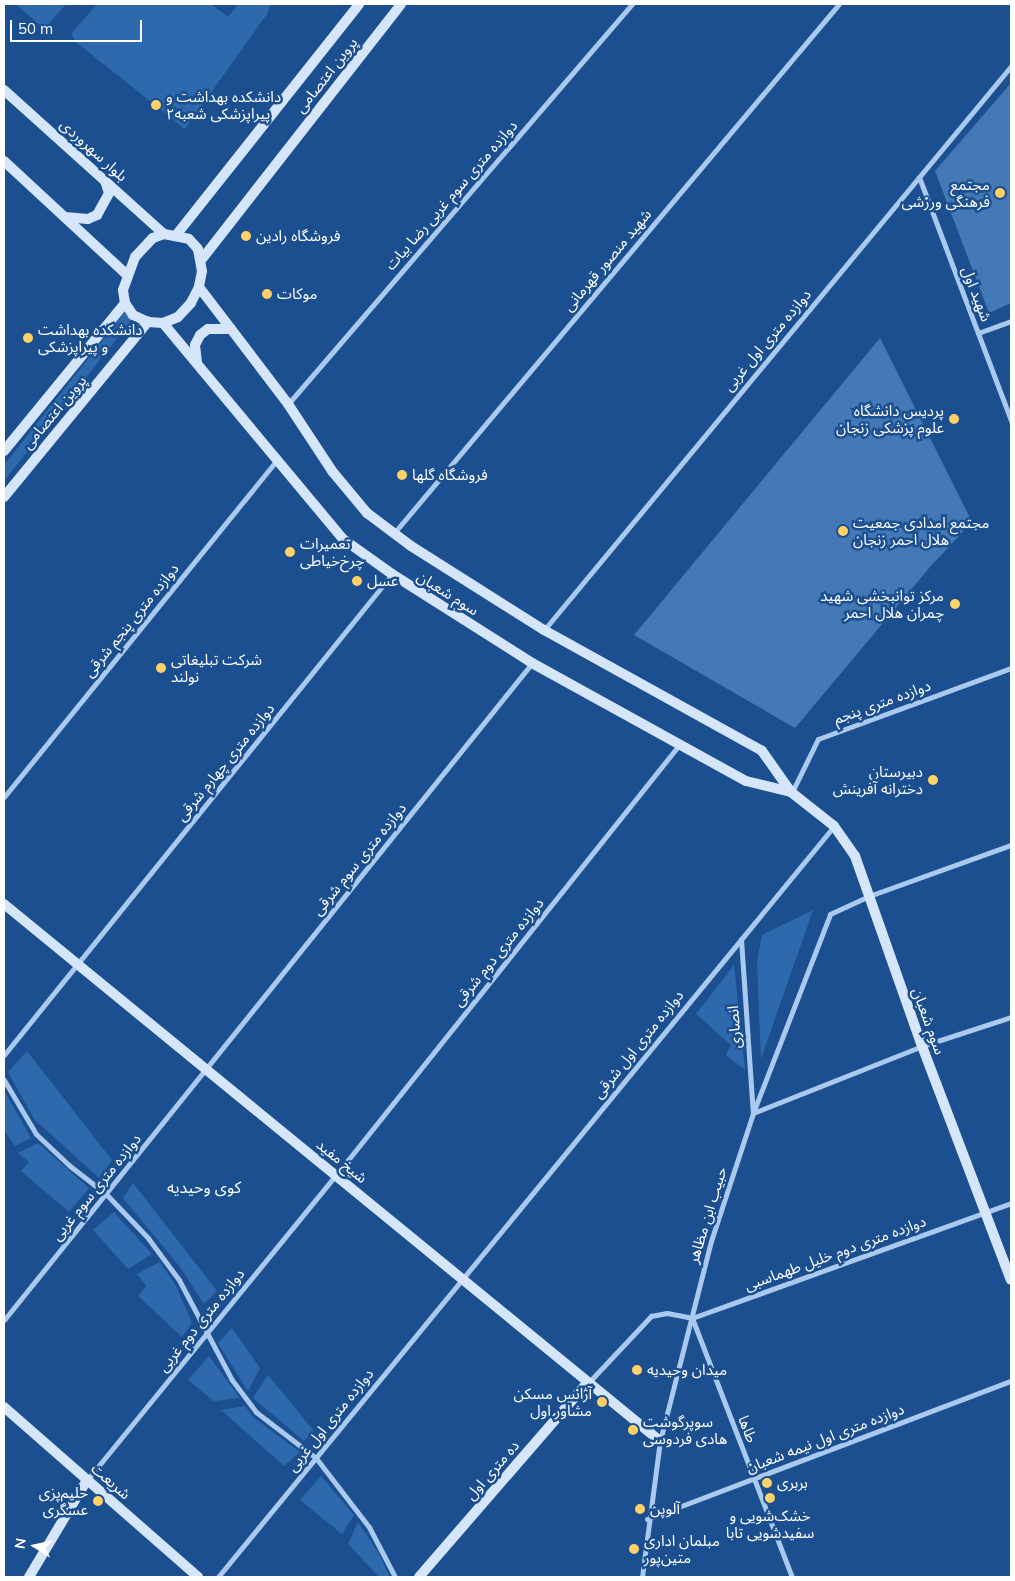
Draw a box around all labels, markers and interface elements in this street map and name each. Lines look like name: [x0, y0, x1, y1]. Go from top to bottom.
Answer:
scale bar: [12, 10, 145, 42]
text: 50 m: [18, 19, 53, 38]
street label: پروین اعتصامی: [291, 34, 361, 116]
place label: دانشکده بهداشت و پیراپزشکى شعبه۲: [166, 87, 281, 122]
marker: دانشکده بهداشت و پیراپزشکى شعبه۲: [150, 99, 162, 111]
street label: بلوار سهروردی: [57, 115, 131, 185]
street label: دوازده متری سوم غربی رضا بیات: [381, 117, 521, 273]
place label: مجتمع فرهنگی ورزشی: [902, 175, 990, 210]
marker: مجتمع فرهنگی ورزشی: [994, 187, 1006, 199]
street label: شهید منصور قهرمانی: [559, 205, 655, 315]
place label: فروشگاه رادین: [256, 227, 340, 245]
marker: فروشگاه رادین: [240, 230, 252, 242]
street label: شهید اول: [958, 264, 996, 324]
place label: موکات: [277, 285, 317, 303]
street label: دوازده متری اول غربی: [719, 286, 815, 394]
marker: موکات: [261, 288, 273, 300]
place label: دانشکده بهداشت و پیراپزشکی: [38, 320, 142, 355]
marker: دانشکده بهداشت و پیراپزشکی: [22, 332, 34, 344]
street label: پروین اعتصامی: [18, 371, 90, 453]
place label: پردیس دانشگاه علوم پزشکى زنجان: [836, 401, 944, 436]
marker: پردیس دانشگاه علوم پزشکى زنجان: [948, 413, 960, 425]
place label: فروشگاه گلها: [412, 466, 488, 484]
marker: فروشگاه گلها: [396, 469, 408, 481]
place label: مجتمع امدادی جمعیت هلال احمر زنجان: [853, 513, 989, 548]
marker: مجتمع امدادی جمعیت هلال احمر زنجان: [837, 525, 849, 537]
place label: تعمیرات چرخ‌خیاطی: [300, 534, 364, 569]
marker: تعمیرات چرخ‌خیاطی: [284, 546, 296, 558]
street label: دوازده متری پنجم شرقی: [80, 560, 182, 680]
street label: سوم شعبان: [414, 567, 482, 619]
place label: عسل: [367, 572, 398, 590]
marker: عسل: [351, 575, 363, 587]
place label: مرکز توانبخشی شهید چمران هلال احمر: [820, 586, 944, 621]
marker: مرکز توانبخشی شهید چمران هلال احمر: [948, 597, 962, 611]
place label: شرکت تبلیغاتی نولند: [171, 650, 262, 685]
marker: شرکت تبلیغاتی نولند: [155, 662, 167, 674]
street label: دوازده متری پنجم: [831, 676, 933, 728]
street label: دوازده متری چهارم شرقی: [172, 700, 278, 824]
place label: دبیرستان دخترانه آفرینش: [833, 762, 923, 797]
marker: دبیرستان دخترانه آفرینش: [927, 774, 939, 786]
street label: دوازده متری سوم شرقی: [308, 799, 410, 919]
street label: دوازده متری دوم شرقی: [449, 894, 547, 1010]
street label: سوم شعبان: [909, 985, 949, 1057]
street label: دوازده متری اول شرقی: [589, 986, 687, 1102]
street label: انصاری: [724, 1005, 744, 1049]
street label: دوازده متری سوم غربی: [47, 1130, 145, 1244]
street label: شیخ مفید: [313, 1135, 371, 1187]
street label: حبیب ابن مظاهر: [684, 1165, 730, 1265]
district label: کوی وحیدیه: [167, 1177, 241, 1197]
street label: دوازده متری دوم خلیل طهماسبی: [742, 1212, 928, 1294]
street label: دوازده متری دوم غربی: [154, 1265, 248, 1375]
place label: میدان وحیدیه: [647, 1361, 727, 1379]
marker: میدان وحیدیه: [631, 1364, 643, 1376]
street label: دوازده متری اول غربی: [283, 1365, 377, 1475]
place label: آژانس مسکن مشاور اول: [514, 1384, 592, 1419]
marker: آژانس مسکن مشاور اول: [596, 1396, 608, 1408]
street label: دوازده متری اول نیمه شعبان: [743, 1400, 907, 1476]
place label: سوپرگوشت هادی فردوسی: [643, 1412, 727, 1447]
street label: طاها: [735, 1413, 761, 1445]
marker: سوپرگوشت هادی فردوسی: [627, 1424, 639, 1436]
street label: ده متری اول: [461, 1437, 523, 1503]
street label: شریعت: [88, 1459, 134, 1503]
place label: بربری: [777, 1474, 808, 1492]
marker: بربری: [761, 1477, 773, 1489]
place label: حلیم‌پزی عسگری: [39, 1483, 88, 1518]
marker: خشک‌شویی و سفیدشویی تابا: [764, 1492, 776, 1504]
marker: حلیم‌پزی عسگری: [92, 1495, 104, 1507]
place label: آلوپن: [650, 1500, 680, 1518]
marker: آلوپن: [634, 1503, 646, 1515]
place label: خشک‌شویی و سفیدشویی تابا: [726, 1506, 814, 1541]
north arrow: [10, 1521, 60, 1571]
place label: مبلمان اداری متین‌پور: [644, 1531, 720, 1566]
text: N: [10, 1537, 30, 1550]
marker: مبلمان اداری متین‌پور: [628, 1543, 640, 1555]

